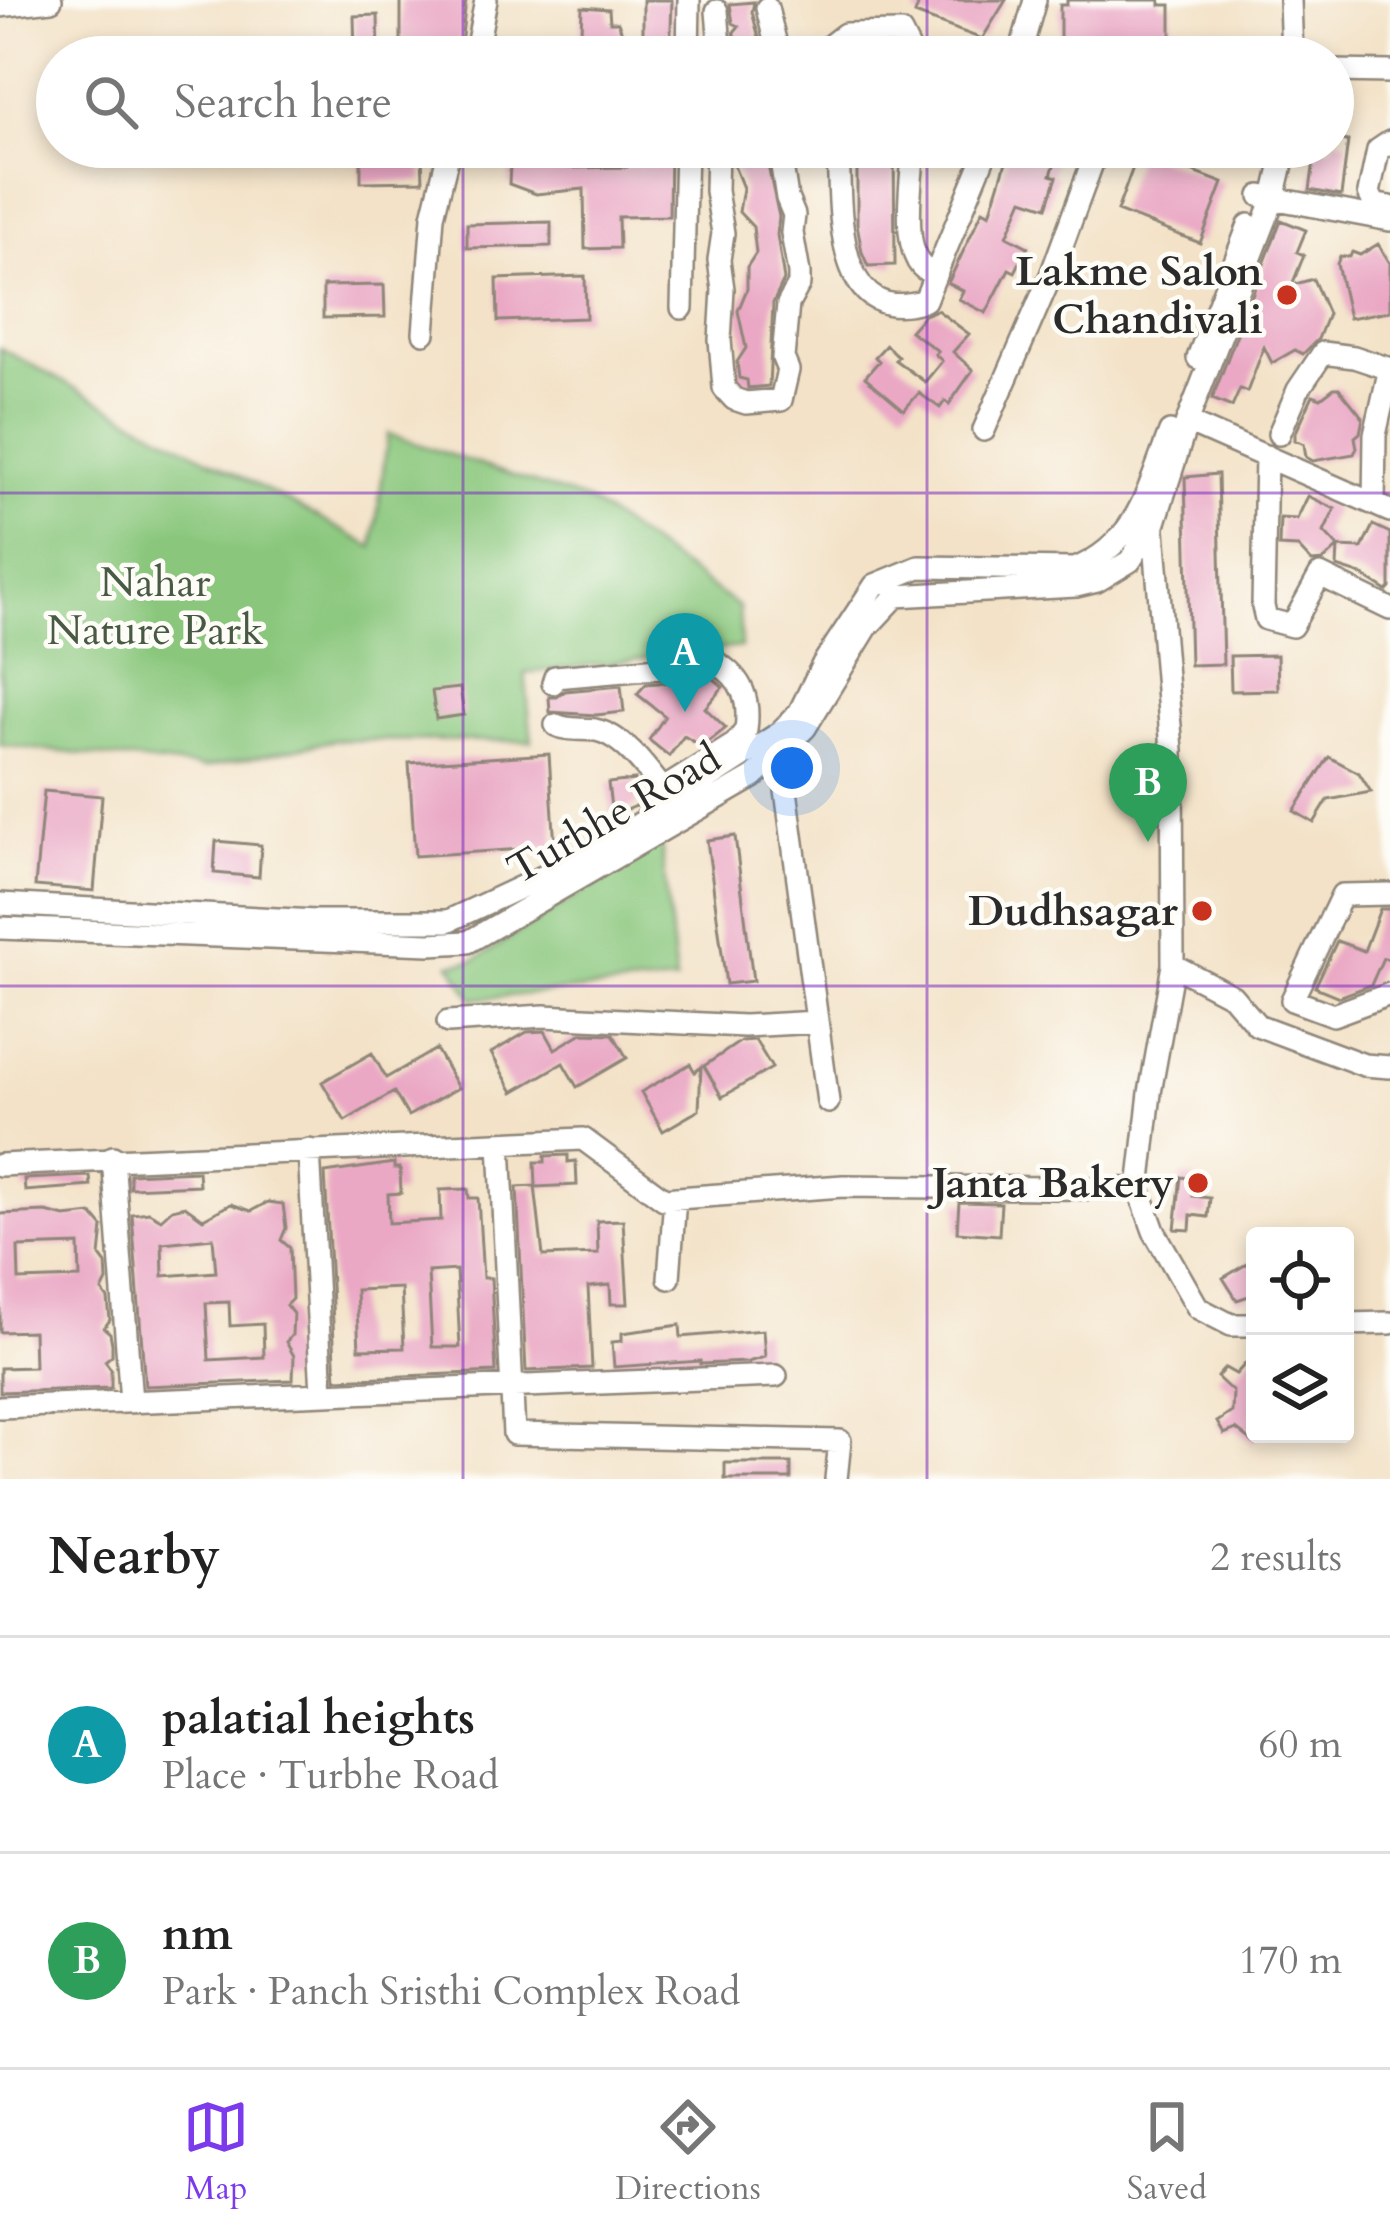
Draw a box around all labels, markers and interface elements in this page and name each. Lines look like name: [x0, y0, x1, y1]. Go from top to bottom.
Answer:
search box: [36, 36, 1354, 168]
icon: search: [78, 69, 144, 135]
text: Search here: [174, 72, 392, 133]
place label: Lakme Salon Chandivali: [1016, 243, 1263, 348]
marker: Lakme Salon Chandivali: [1274, 282, 1300, 308]
park label: Nahar Nature Park: [47, 554, 264, 659]
pin: A: [646, 613, 724, 712]
street label: Turbhe Road: [497, 730, 731, 898]
your location: [762, 738, 822, 798]
pin: B: [1109, 743, 1187, 842]
place label: Dudhsagar: [968, 883, 1178, 940]
marker: Dudhsagar: [1189, 898, 1215, 924]
place label: Janta Bakery: [926, 1155, 1174, 1212]
marker: Janta Bakery: [1185, 1170, 1211, 1196]
map controls: [1246, 1227, 1354, 1443]
button: locate: [1246, 1227, 1354, 1335]
button: layers: [1246, 1335, 1354, 1443]
text: Nearby: [48, 1522, 220, 1592]
text: 2 results: [1210, 1531, 1342, 1584]
text: palatial heights: [162, 1688, 475, 1749]
text: A: [72, 1718, 102, 1771]
text: 60 m: [1259, 1718, 1342, 1771]
text: Place · Turbhe Road: [162, 1749, 499, 1802]
text: nm: [162, 1904, 232, 1965]
text: B: [73, 1934, 101, 1987]
text: 170 m: [1239, 1934, 1342, 1987]
text: Park · Panch Sristhi Complex Road: [162, 1965, 740, 2018]
tab: Map: [183, 2094, 249, 2211]
tab: Directions: [615, 2094, 761, 2211]
tab: Saved: [1127, 2094, 1207, 2211]

